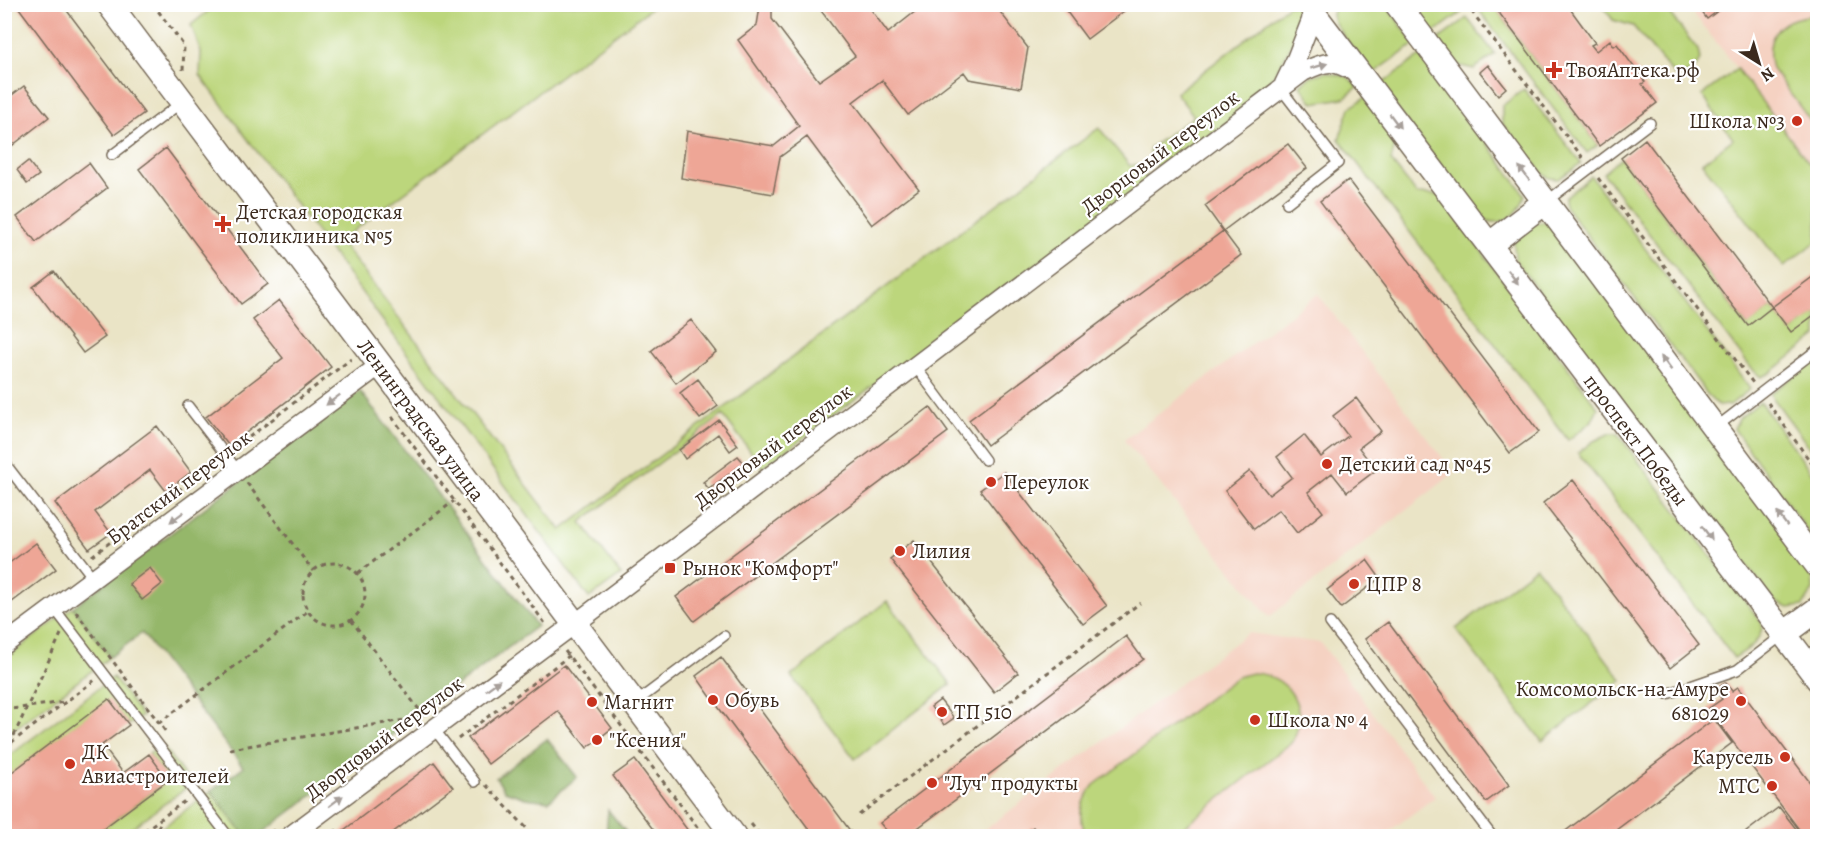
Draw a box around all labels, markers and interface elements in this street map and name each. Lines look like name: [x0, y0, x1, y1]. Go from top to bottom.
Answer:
north arrow: [1729, 33, 1789, 93]
place label: ТвояАптека.рф: [1566, 56, 1700, 84]
one-way arrow: [1310, 61, 1328, 70]
text: N: [1756, 62, 1779, 87]
marker: ТвояАптека.рф: [1547, 63, 1561, 77]
street label: Дворцовый переулок: [1075, 83, 1245, 221]
place label: Школа №3: [1689, 107, 1785, 135]
one-way arrow: [1389, 113, 1401, 129]
marker: Школа №3: [1790, 114, 1804, 128]
one-way arrow: [1517, 165, 1530, 181]
place label: Детская городская поликлиника №5: [236, 198, 403, 250]
marker: Детская городская поликлиника №5: [214, 215, 232, 233]
one-way arrow: [1507, 268, 1519, 284]
street label: Ленинградская улица: [351, 333, 492, 507]
one-way arrow: [1660, 355, 1672, 370]
street label: проспект Победы: [1577, 368, 1695, 512]
street label: Дворцовый переулок: [688, 377, 858, 515]
one-way arrow: [325, 394, 341, 406]
street label: Братский переулок: [101, 423, 257, 551]
place label: Детский сад №45: [1339, 450, 1492, 478]
marker: Детский сад №45: [1320, 457, 1334, 471]
place label: Переулок: [1003, 468, 1089, 496]
marker: Переулок: [984, 475, 998, 489]
one-way arrow: [169, 510, 184, 522]
one-way arrow: [1776, 511, 1789, 527]
one-way arrow: [1700, 525, 1712, 540]
place label: Лилия: [912, 537, 971, 565]
marker: Лилия: [893, 544, 907, 558]
place label: Рынок "Комфорт": [682, 554, 839, 582]
marker: Рынок "Комфорт": [663, 561, 677, 575]
place label: ЦПР 8: [1366, 570, 1422, 598]
marker: ЦПР 8: [1347, 577, 1361, 591]
street label: Дворцовый переулок: [299, 669, 469, 807]
place label: Комсомольск-на-Амуре 681029: [1516, 675, 1729, 727]
one-way arrow: [485, 679, 500, 691]
place label: Обувь: [725, 686, 779, 714]
place label: Магнит: [604, 688, 674, 716]
marker: Обувь: [706, 693, 720, 707]
marker: Комсомольск-на-Амуре 681029: [1734, 694, 1748, 708]
marker: Магнит: [585, 695, 599, 709]
place label: ТП 510: [954, 698, 1012, 726]
marker: ТП 510: [935, 705, 949, 719]
place label: Школа № 4: [1267, 706, 1368, 734]
marker: Школа № 4: [1248, 713, 1262, 727]
place label: "Ксения": [609, 726, 686, 754]
marker: "Ксения": [590, 733, 604, 747]
place label: ДК Авиастроителей: [81, 738, 229, 790]
place label: Карусель: [1692, 743, 1773, 771]
marker: Карусель: [1778, 750, 1792, 764]
marker: ДК Авиастроителей: [63, 757, 77, 771]
place label: "Луч" продукты: [944, 769, 1078, 797]
place label: МТС: [1718, 772, 1760, 800]
marker: "Луч" продукты: [925, 776, 939, 790]
marker: МТС: [1765, 779, 1779, 793]
one-way arrow: [329, 796, 344, 808]

